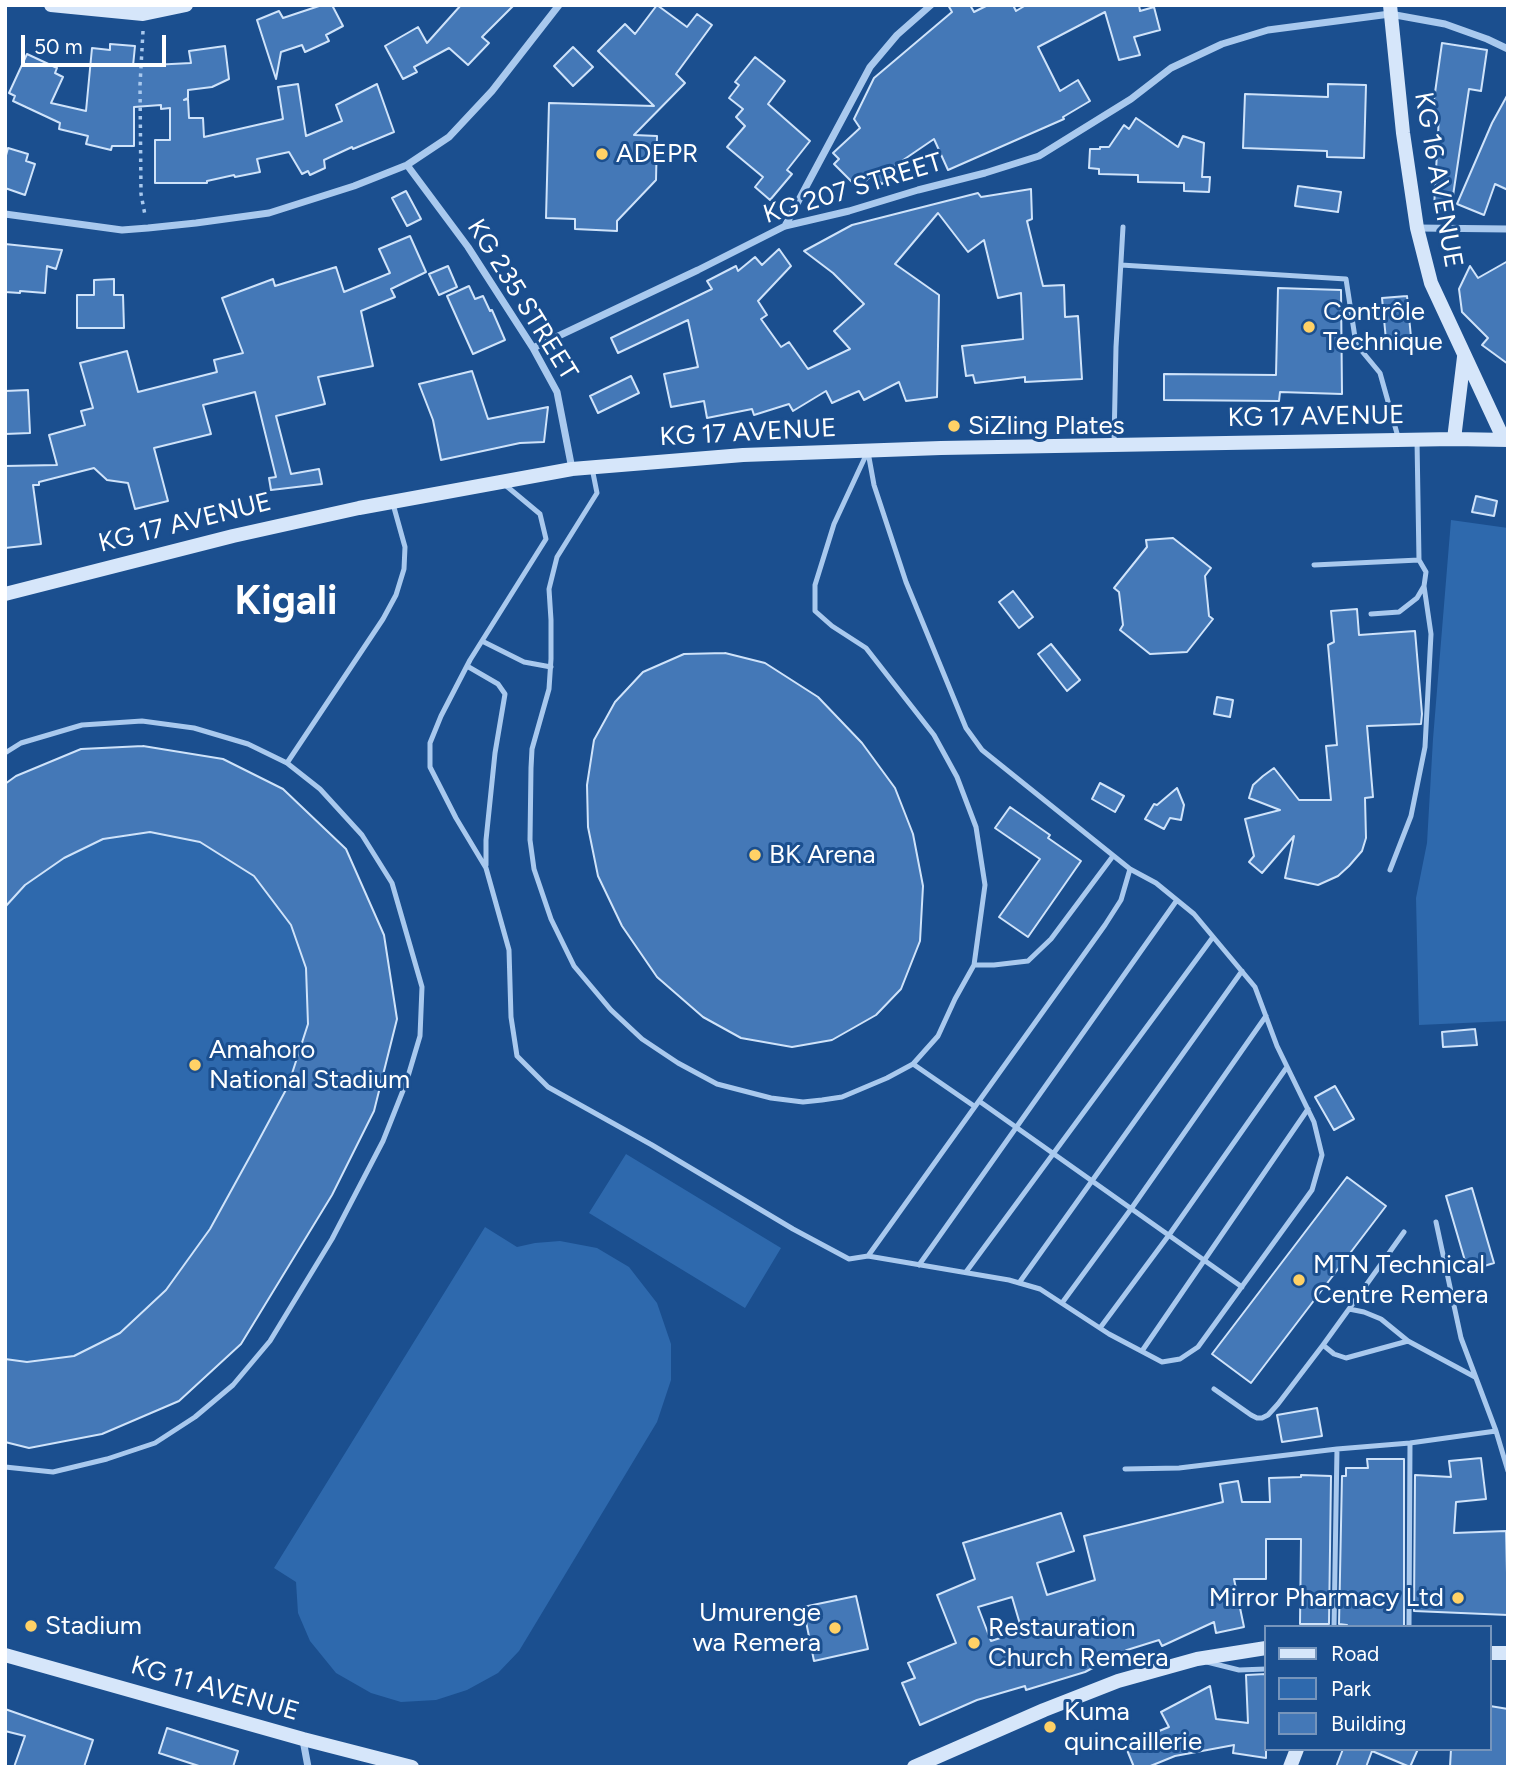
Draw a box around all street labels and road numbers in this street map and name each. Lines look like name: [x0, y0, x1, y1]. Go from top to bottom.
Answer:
street label: KG 16 AVENUE: [1407, 90, 1469, 270]
street label: KG 207 STREET: [760, 147, 946, 231]
street label: KG 235 STREET: [460, 214, 584, 386]
street label: KG 17 AVENUE: [1227, 400, 1405, 434]
street label: KG 17 AVENUE: [659, 413, 837, 453]
street label: KG 17 AVENUE: [95, 486, 275, 560]
street label: KG 11 AVENUE: [127, 1650, 303, 1728]

